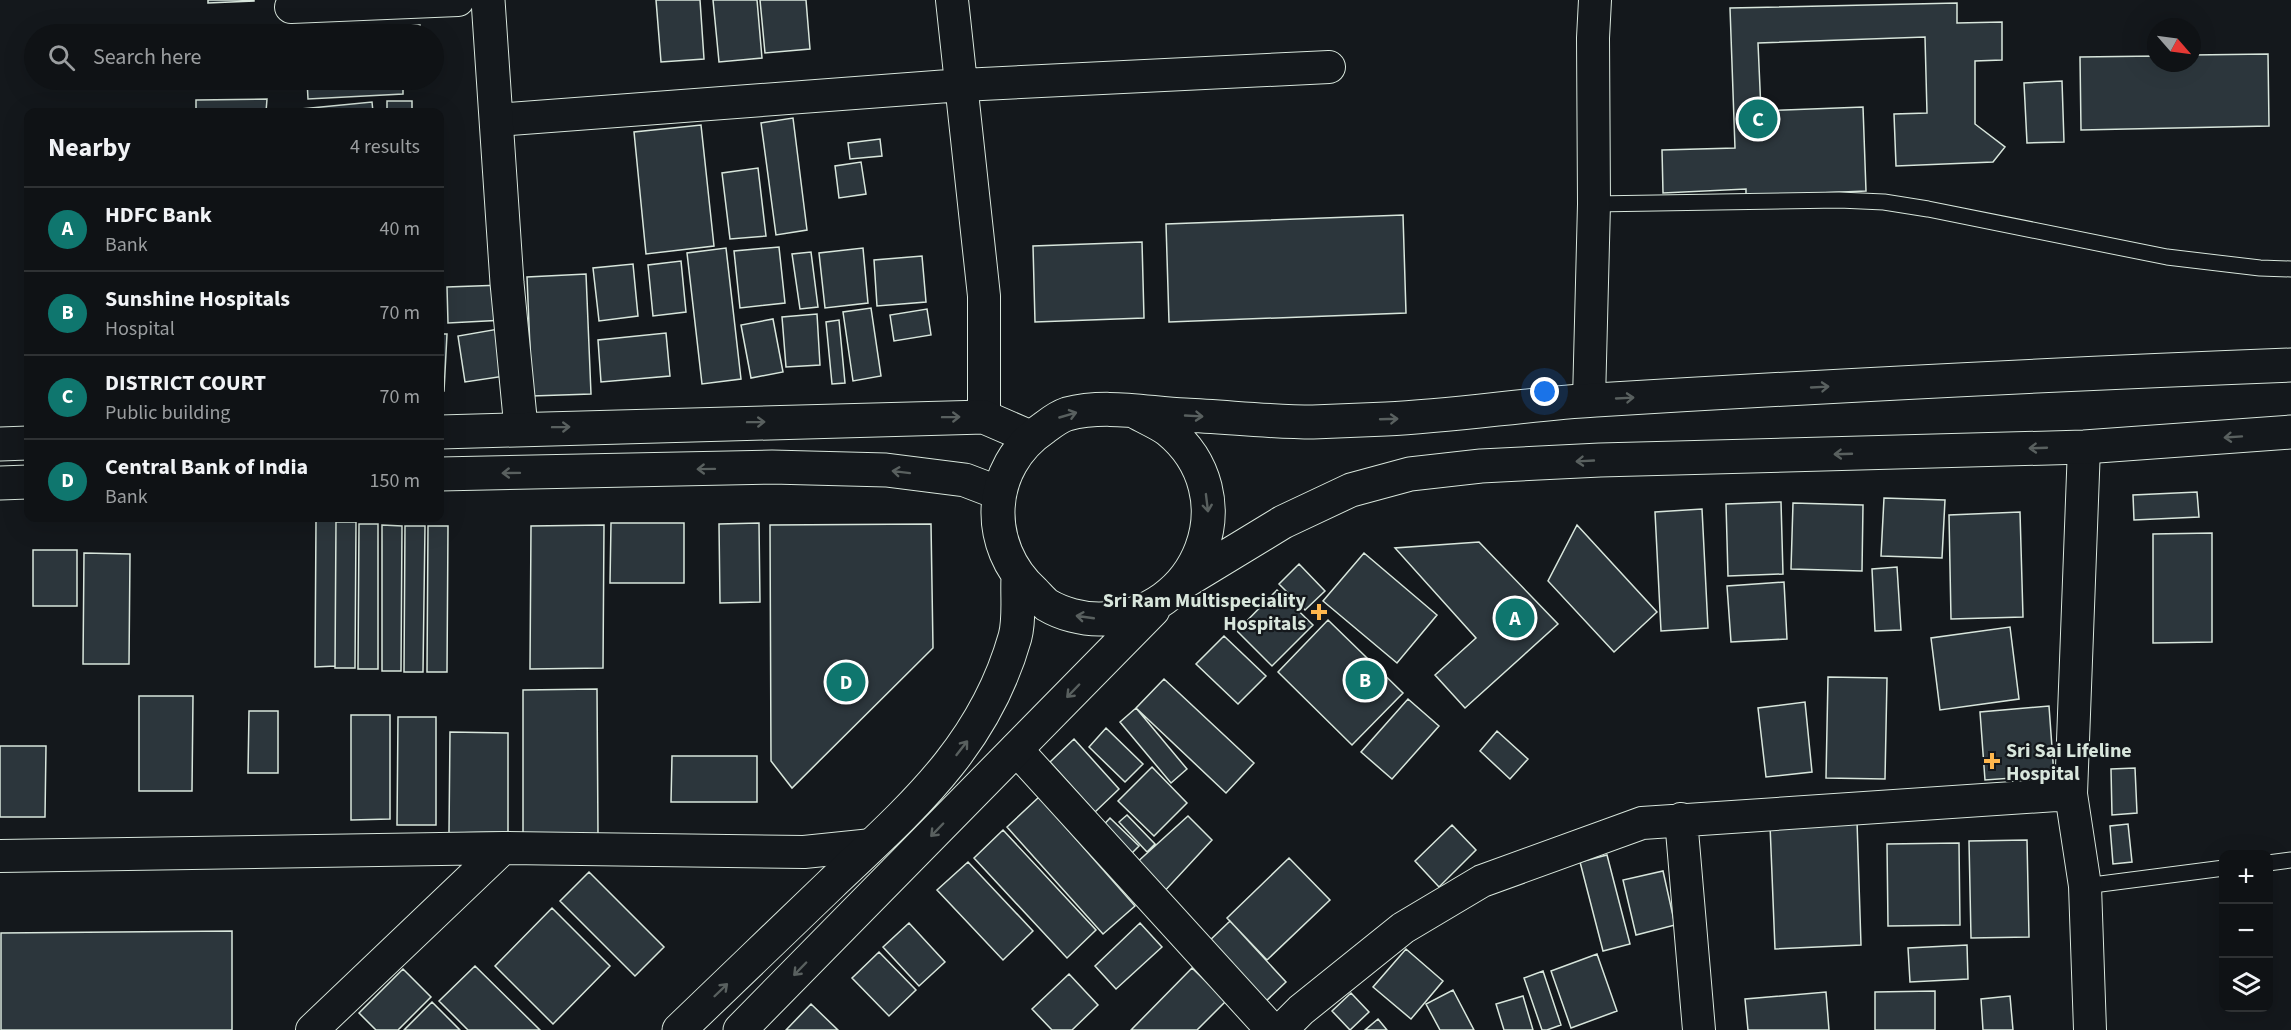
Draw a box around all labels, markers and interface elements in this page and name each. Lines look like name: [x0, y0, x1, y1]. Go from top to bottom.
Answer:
north arrow: [2147, 18, 2201, 72]
search box: [24, 24, 444, 90]
icon: search: [45, 41, 78, 74]
text: Search here: [93, 41, 201, 73]
pin: C: [1738, 96, 1778, 142]
text: Nearby: [48, 129, 131, 166]
text: 4 results: [350, 133, 420, 161]
text: HDFC Bank: [105, 199, 212, 231]
text: A: [62, 215, 73, 243]
text: 40 m: [380, 215, 420, 243]
text: Bank: [105, 231, 148, 259]
text: Sunshine Hospitals: [105, 283, 290, 315]
text: B: [61, 299, 74, 327]
text: 70 m: [380, 299, 420, 327]
text: Hospital: [105, 315, 175, 343]
text: DISTRICT COURT: [105, 367, 266, 399]
your location: [1530, 377, 1559, 406]
one-way arrow: [1809, 382, 1829, 393]
text: C: [62, 383, 73, 411]
text: 70 m: [380, 383, 420, 411]
one-way arrow: [1615, 392, 1635, 403]
text: Public building: [105, 399, 230, 427]
one-way arrow: [1058, 409, 1077, 420]
one-way arrow: [1184, 410, 1204, 421]
one-way arrow: [940, 412, 960, 423]
one-way arrow: [1379, 413, 1399, 424]
one-way arrow: [745, 417, 765, 428]
one-way arrow: [550, 422, 570, 433]
one-way arrow: [2223, 431, 2243, 442]
one-way arrow: [2029, 443, 2049, 454]
one-way arrow: [1834, 448, 1854, 459]
text: Central Bank of India: [105, 451, 308, 483]
one-way arrow: [1576, 455, 1596, 466]
one-way arrow: [697, 463, 717, 475]
text: D: [61, 467, 74, 495]
text: 150 m: [370, 467, 420, 495]
one-way arrow: [502, 467, 522, 478]
one-way arrow: [892, 467, 911, 478]
text: Bank: [105, 483, 148, 511]
one-way arrow: [1202, 492, 1213, 512]
place label: Sri Ram Multispeciality Hospitals: [1103, 587, 1307, 638]
pin: A: [1496, 596, 1534, 640]
marker: Sri Ram Multispeciality Hospitals: [1310, 603, 1328, 621]
one-way arrow: [1076, 612, 1095, 623]
pin: B: [1346, 658, 1384, 702]
pin: D: [826, 660, 866, 704]
one-way arrow: [1066, 683, 1081, 698]
place label: Sri Sai Lifeline Hospital: [2006, 737, 2132, 788]
one-way arrow: [956, 740, 969, 756]
marker: Sri Sai Lifeline Hospital: [1983, 752, 2001, 770]
one-way arrow: [929, 822, 944, 837]
map controls: [2219, 850, 2273, 1012]
button: +: [2219, 850, 2273, 904]
button: −: [2219, 904, 2273, 958]
button: layers: [2219, 958, 2273, 1012]
one-way arrow: [793, 961, 807, 976]
one-way arrow: [714, 982, 729, 997]

